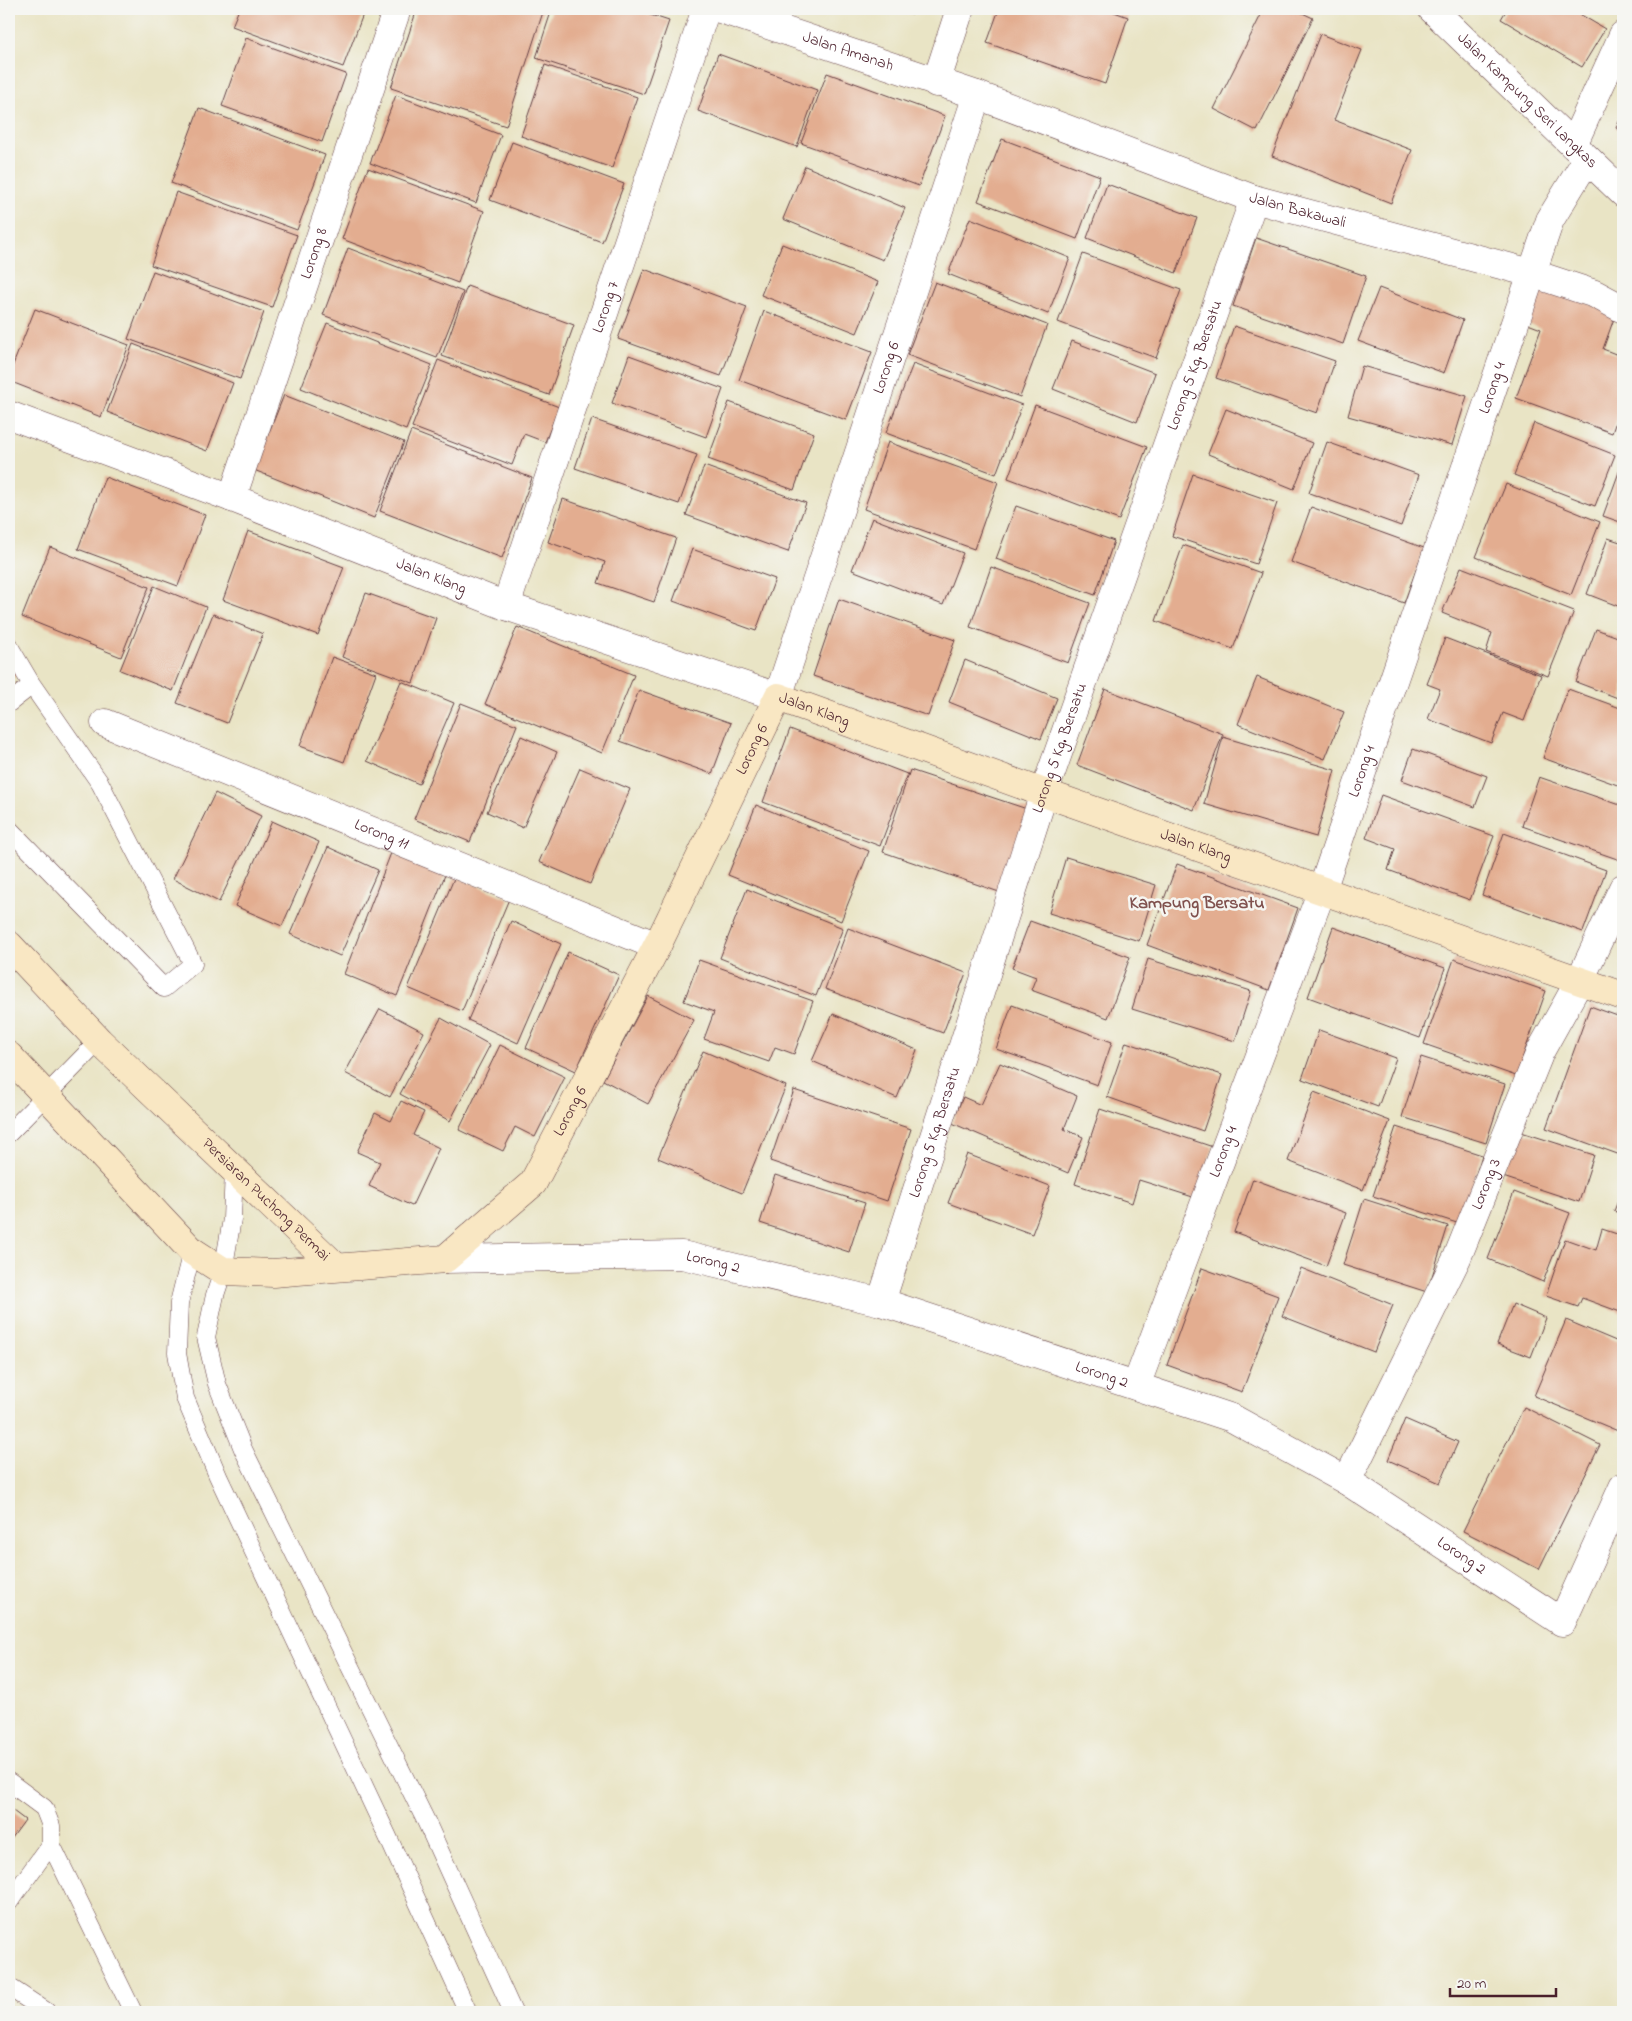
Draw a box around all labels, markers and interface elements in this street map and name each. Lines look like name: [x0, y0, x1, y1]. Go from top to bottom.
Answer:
street label: Jalan Amanah: [799, 25, 897, 78]
street label: Jalan Kampung Seri Langkas: [1451, 27, 1603, 174]
street label: Jalan Bakawali: [1245, 186, 1349, 235]
street label: Lorong 8: [295, 225, 334, 282]
street label: Lorong 7: [586, 278, 626, 336]
street label: Lorong 5 Kg. Bersatu: [1161, 297, 1229, 434]
street label: Lorong 6: [867, 339, 907, 397]
street label: Lorong 4: [1473, 359, 1513, 417]
street label: Jalan Klang: [392, 552, 470, 601]
street label: Lorong 5 Kg. Bersatu: [1026, 680, 1094, 816]
street label: Jalan Klang: [775, 686, 853, 734]
street label: Lorong 6: [730, 720, 775, 779]
street label: Lorong 4: [1342, 742, 1382, 800]
street label: Lorong 11: [350, 813, 412, 856]
street label: Jalan Klang: [1157, 823, 1234, 870]
district label: Kampung Bersatu: [1130, 891, 1264, 918]
street label: Lorong 5 Kg. Bersatu: [903, 1064, 967, 1201]
street label: Lorong 6: [547, 1082, 594, 1141]
street label: Lorong 4: [1203, 1122, 1245, 1181]
street label: Persiaran Puchong Permai: [196, 1133, 336, 1267]
street label: Lorong 3: [1466, 1155, 1508, 1214]
street label: Lorong 2: [684, 1244, 742, 1280]
street label: Lorong 2: [1072, 1355, 1131, 1395]
street label: Lorong 2: [1432, 1531, 1491, 1581]
scale bar: [1450, 1966, 1556, 1998]
text: 20 m: [1457, 1973, 1487, 1995]

